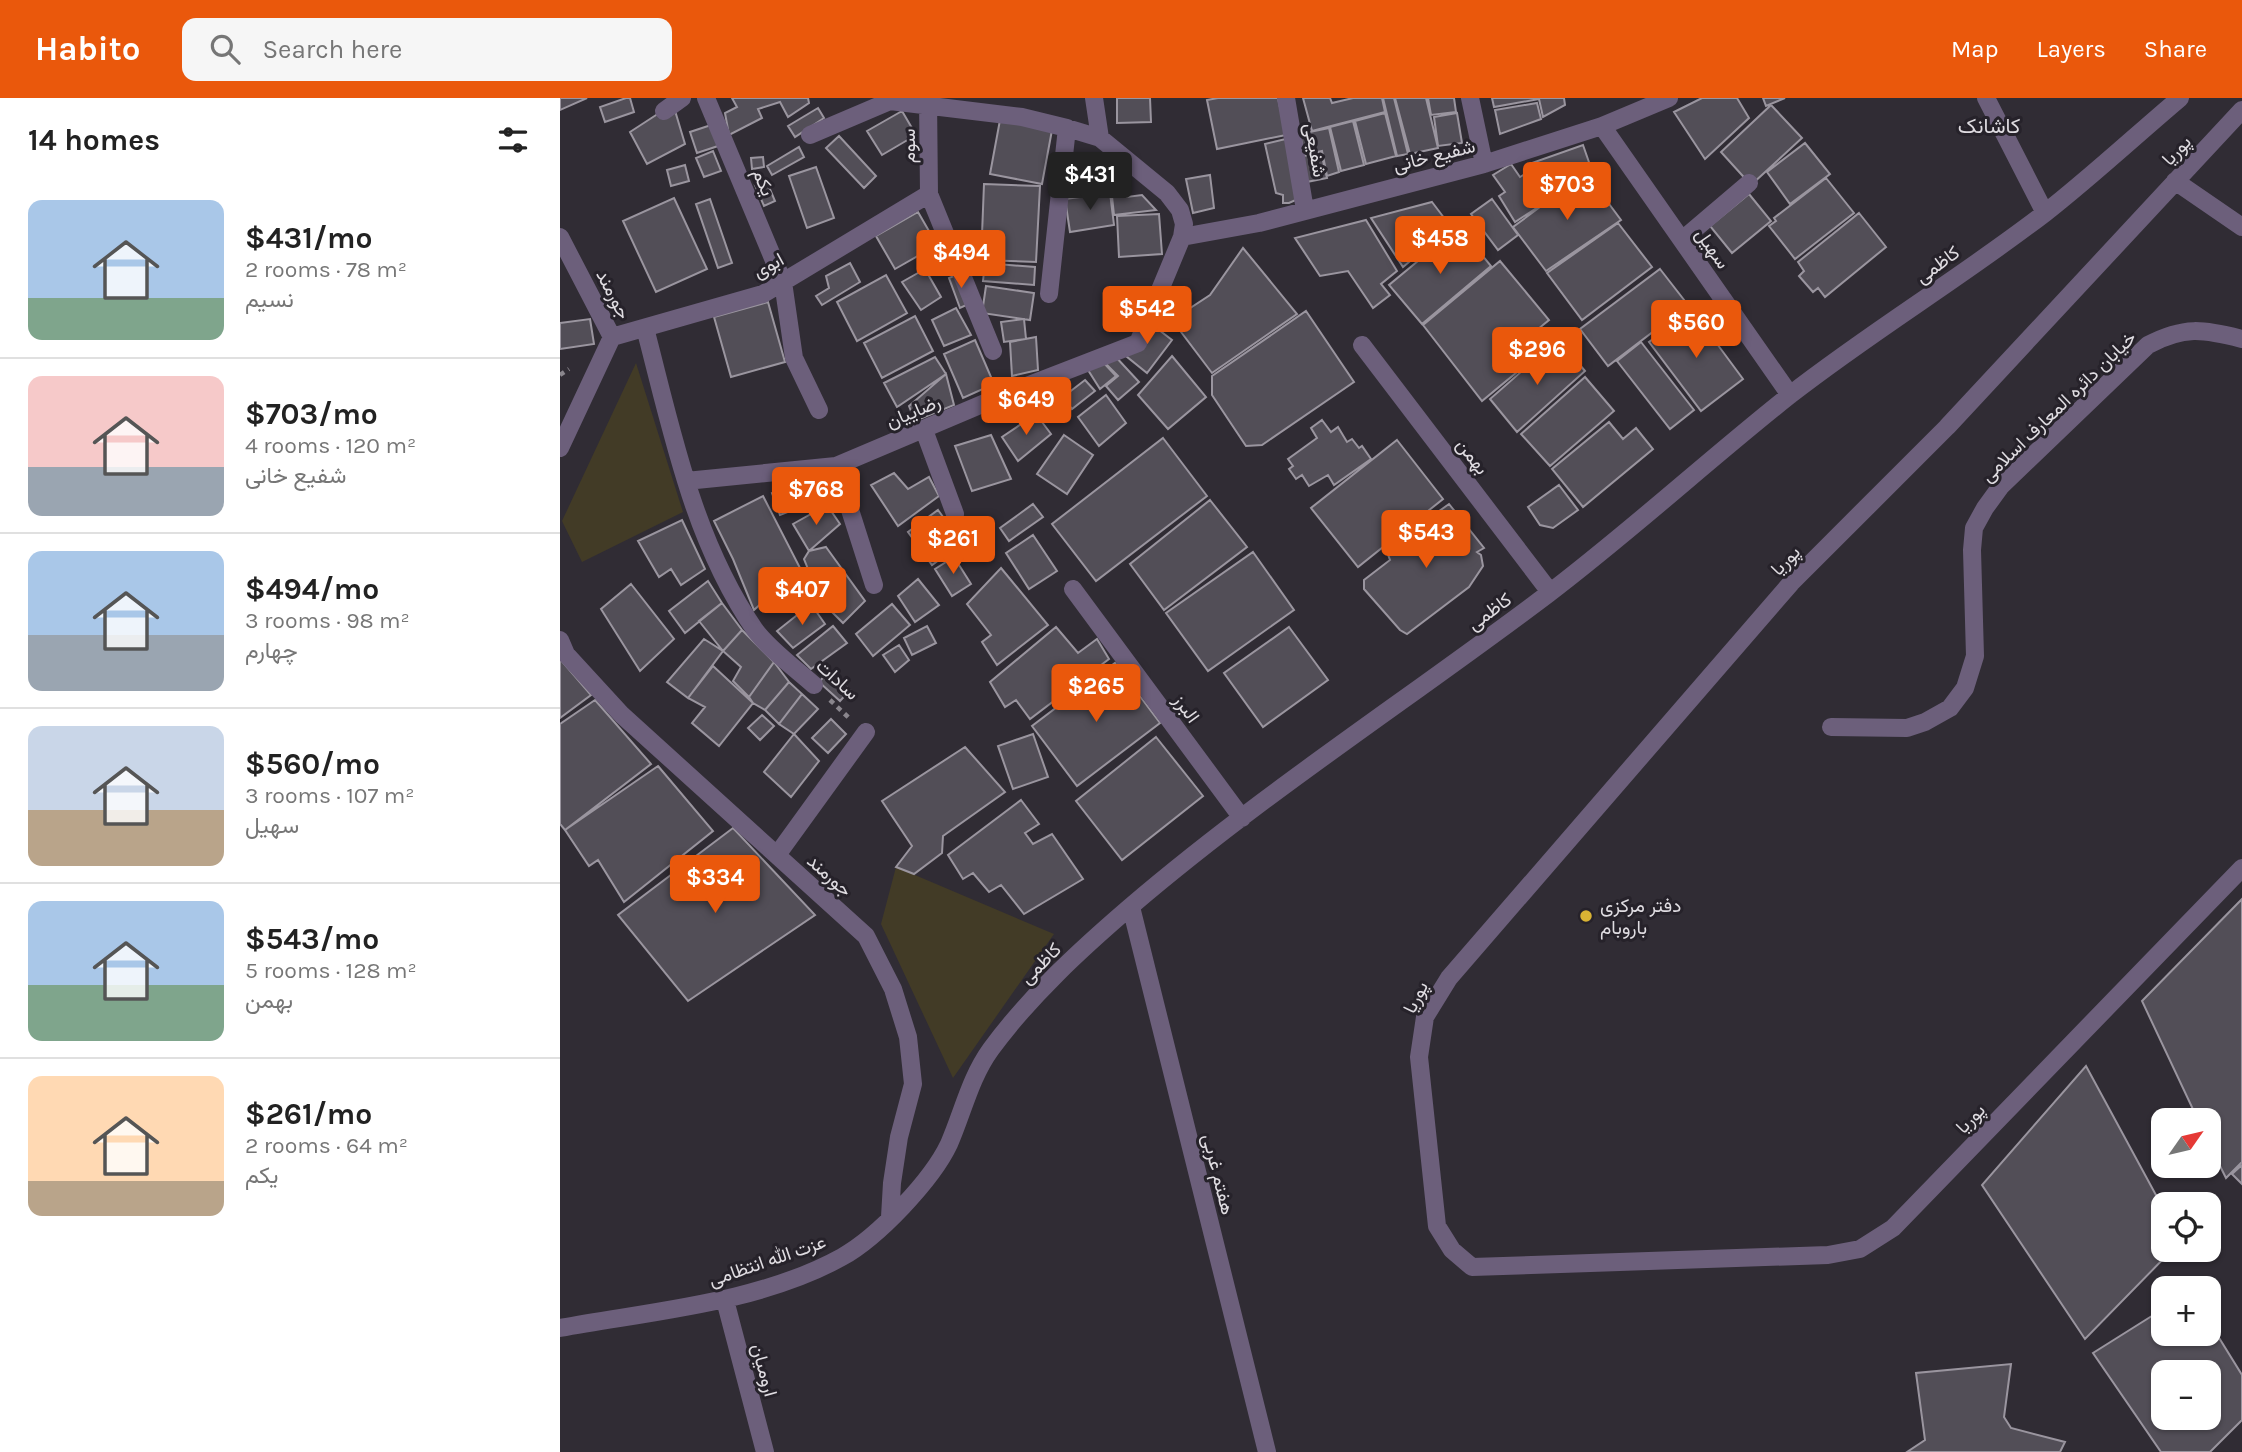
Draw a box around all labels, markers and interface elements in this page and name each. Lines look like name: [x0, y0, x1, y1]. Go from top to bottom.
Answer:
search box: [182, 18, 672, 81]
text: Habito: [35, 30, 140, 68]
icon: search: [206, 30, 244, 68]
text: Search here: [262, 34, 402, 65]
text: Map: [1951, 35, 1999, 63]
text: Layers: [2037, 35, 2106, 63]
text: Share: [2144, 35, 2207, 63]
district label: کاشانک: [1958, 114, 2020, 138]
icon: filters: [494, 121, 532, 159]
street label: شفیعی: [1299, 121, 1331, 179]
text: 14 homes: [28, 122, 160, 158]
street label: سوم: [898, 129, 921, 163]
street label: پوریا: [2158, 131, 2197, 172]
street label: شفیع خانی: [1391, 135, 1478, 179]
pin: $431: [1049, 152, 1131, 212]
text: $431: [1064, 161, 1116, 188]
pin: $703: [1526, 162, 1608, 222]
street label: یکم: [747, 165, 779, 200]
text: $703: [1539, 171, 1595, 198]
pin: $458: [1399, 216, 1481, 276]
text: $431/mo: [245, 220, 372, 256]
street label: سهیل: [1690, 224, 1734, 273]
text: $458: [1411, 225, 1469, 252]
icon: home: [84, 228, 168, 312]
pin: $494: [920, 230, 1002, 290]
text: $494: [932, 239, 990, 266]
street label: کاظمی: [1911, 241, 1964, 288]
street label: ابوی: [749, 249, 788, 283]
text: 2 rooms · 78 m²: [245, 256, 407, 283]
street label: جورمند: [591, 266, 635, 323]
text: نسیم: [245, 286, 294, 313]
pin: $542: [1106, 286, 1188, 346]
text: $542: [1119, 295, 1175, 322]
pin: $560: [1655, 300, 1737, 360]
text: $560: [1667, 309, 1725, 336]
street label: خیابان دائره المعارف اسلامی: [1976, 327, 2141, 487]
pin: $296: [1496, 328, 1578, 387]
text: $296: [1508, 336, 1566, 363]
pin: $649: [985, 378, 1067, 437]
text: $649: [997, 386, 1055, 413]
street label: رضاییان: [883, 391, 944, 433]
text: $703/mo: [245, 396, 378, 432]
icon: home: [84, 404, 168, 488]
text: 4 rooms · 120 m²: [245, 432, 416, 459]
street label: بهمن: [1451, 434, 1493, 479]
text: شفیع خانی: [245, 462, 346, 489]
pin: $768: [775, 468, 857, 527]
text: $768: [788, 476, 844, 503]
pin: $543: [1385, 510, 1467, 570]
pin: $261: [912, 517, 994, 576]
text: $543: [1397, 519, 1455, 546]
text: $261: [927, 525, 979, 552]
street label: پوریا: [1766, 541, 1806, 582]
pin: $407: [761, 568, 843, 627]
text: $494/mo: [245, 571, 379, 607]
text: $407: [774, 576, 830, 603]
icon: home: [84, 579, 168, 663]
street label: کاظمی: [1463, 588, 1516, 635]
text: 3 rooms · 98 m²: [245, 607, 410, 634]
text: چهارم: [245, 637, 298, 664]
street label: سادات: [811, 655, 863, 705]
pin: $265: [1055, 664, 1137, 724]
text: $265: [1067, 673, 1125, 700]
street label: البرز: [1168, 689, 1204, 727]
text: $560/mo: [245, 746, 380, 782]
icon: home: [84, 754, 168, 838]
text: 3 rooms · 107 m²: [245, 782, 414, 809]
text: سهیل: [245, 812, 299, 839]
street label: جورمند: [802, 850, 856, 902]
pin: $334: [674, 856, 756, 915]
text: $334: [686, 864, 744, 891]
place label: دفتر مرکزی باروبام: [1600, 895, 1681, 940]
marker: دفتر مرکزی باروبام: [1578, 908, 1594, 924]
text: $543/mo: [245, 921, 379, 957]
icon: home: [84, 929, 168, 1013]
street label: کاظمی: [1016, 939, 1066, 989]
text: 5 rooms · 128 m²: [245, 957, 417, 984]
street label: پوریا: [1399, 978, 1435, 1018]
text: بهمن: [245, 987, 293, 1014]
text: $261/mo: [245, 1096, 372, 1132]
street label: پوریا: [1951, 1099, 1991, 1140]
icon: home: [84, 1104, 168, 1188]
north arrow: [2151, 1108, 2221, 1178]
map controls: [2151, 1108, 2221, 1430]
text: 2 rooms · 64 m²: [245, 1132, 408, 1159]
street label: هفتم غربی: [1196, 1132, 1239, 1217]
text: یکم: [245, 1162, 279, 1189]
button: locate: [2151, 1192, 2221, 1262]
street label: عزت الله انتظامی: [706, 1231, 829, 1291]
button: +: [2151, 1276, 2221, 1346]
street label: ارومیان: [746, 1341, 782, 1399]
button: −: [2151, 1360, 2221, 1430]

